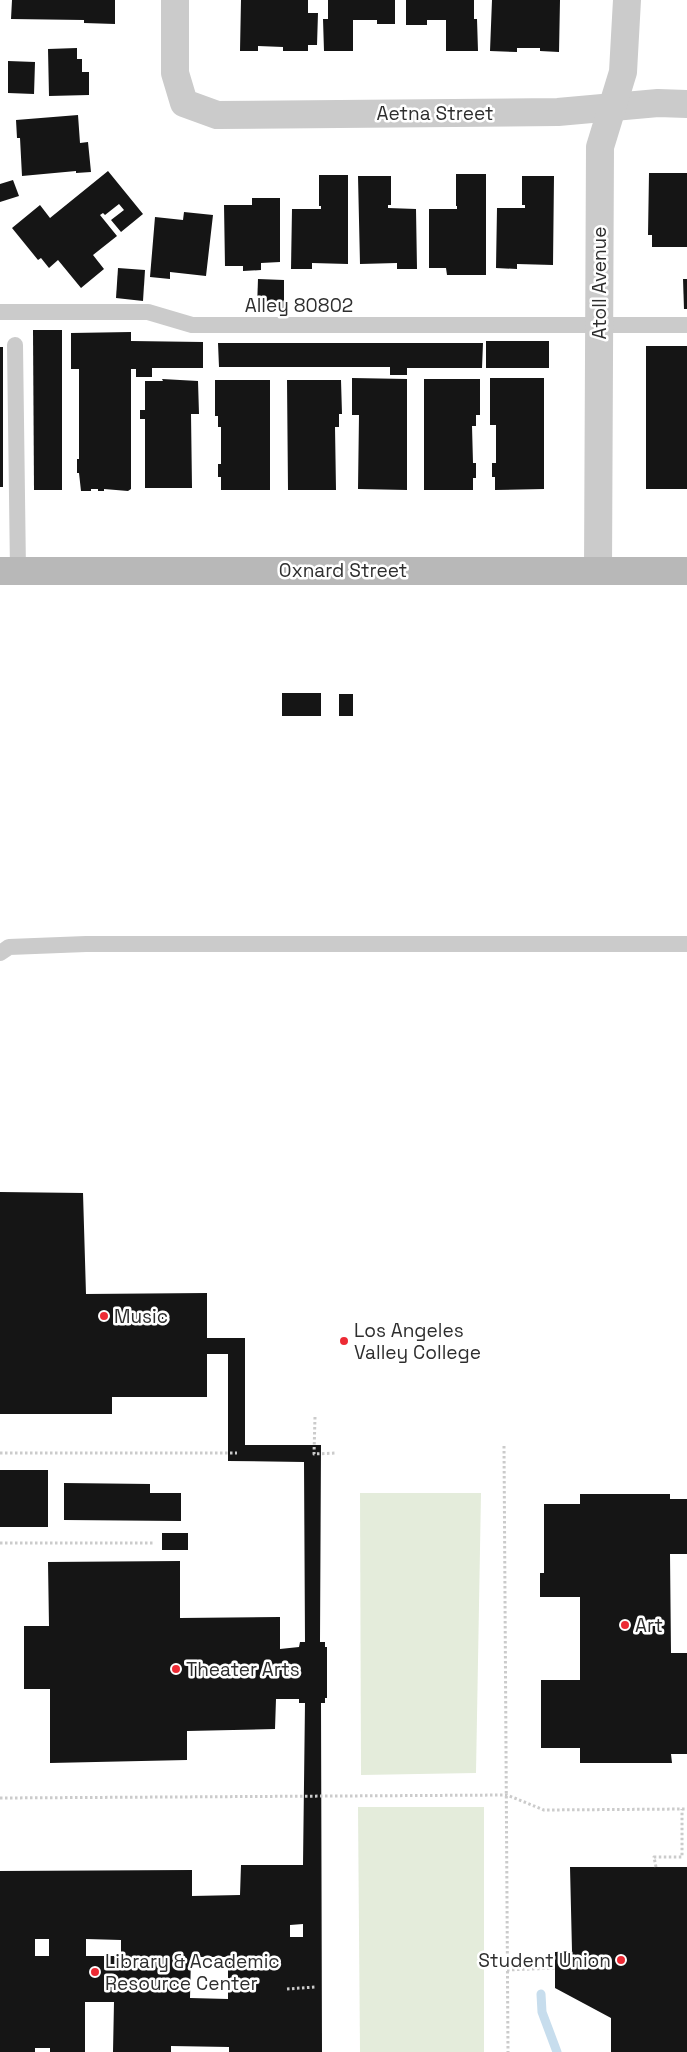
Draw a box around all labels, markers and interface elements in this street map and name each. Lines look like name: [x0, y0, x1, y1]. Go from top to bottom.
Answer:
street label: Aetna Street: [376, 101, 494, 126]
street label: Atoll Avenue: [587, 227, 612, 339]
street label: Alley 80802: [245, 293, 353, 318]
street label: Oxnard Street: [279, 558, 407, 583]
place label: Music: [114, 1304, 168, 1329]
marker: Music: [98, 1310, 110, 1322]
place label: Los Angeles Valley College: [354, 1318, 481, 1365]
marker: Los Angeles Valley College: [338, 1335, 350, 1347]
place label: Art: [635, 1613, 663, 1638]
marker: Art: [619, 1619, 631, 1631]
place label: Theater Arts: [186, 1657, 300, 1682]
marker: Theater Arts: [170, 1663, 182, 1675]
place label: Student Union: [478, 1948, 611, 1973]
place label: Library & Academic Resource Center: [105, 1949, 280, 1996]
marker: Student Union: [615, 1954, 627, 1966]
marker: Library & Academic Resource Center: [89, 1966, 101, 1978]

